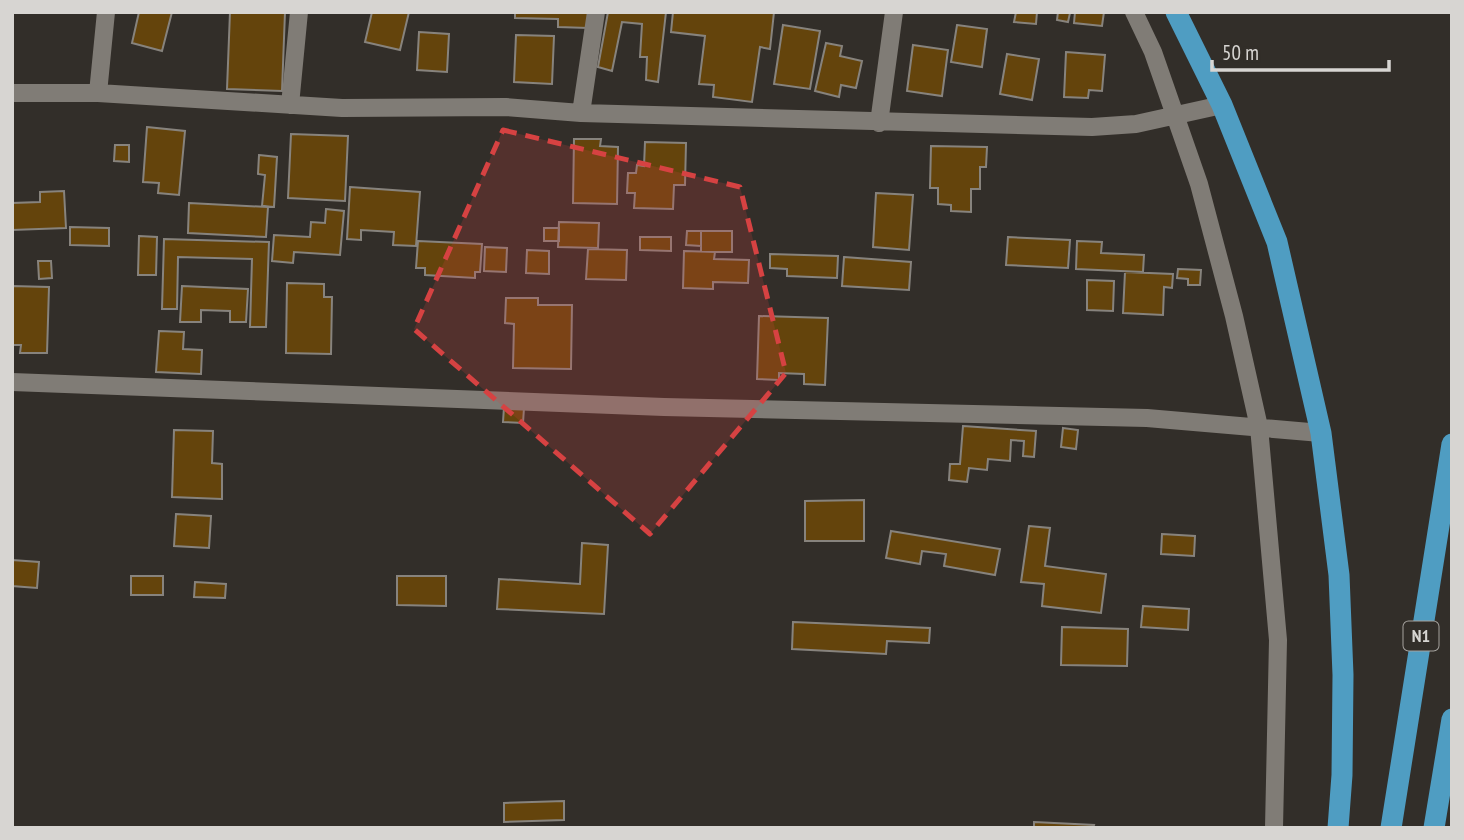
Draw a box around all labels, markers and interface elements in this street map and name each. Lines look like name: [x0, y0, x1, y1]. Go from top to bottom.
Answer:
scale bar: [1212, 28, 1389, 72]
text: 50 m: [1222, 39, 1259, 66]
road number: N1: [1404, 622, 1438, 650]

